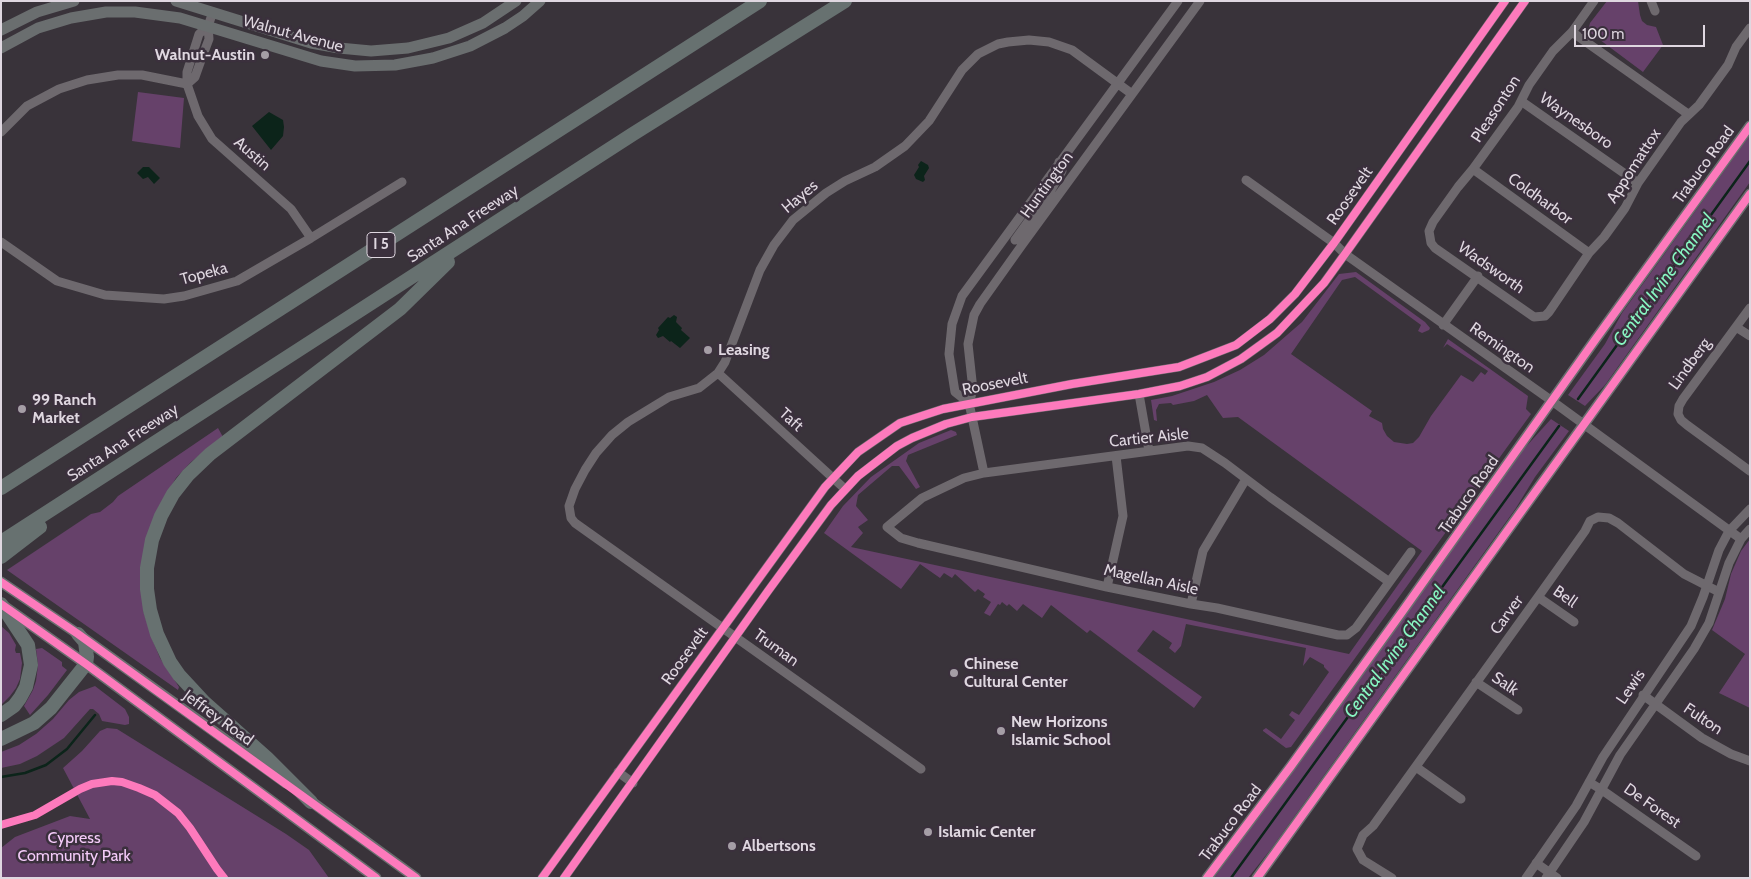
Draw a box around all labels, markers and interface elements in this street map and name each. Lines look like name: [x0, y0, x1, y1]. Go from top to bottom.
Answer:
street label: Walnut Avenue: [241, 11, 345, 57]
scale bar: [1576, 15, 1707, 47]
text: 100 m: [1582, 25, 1624, 43]
place label: Walnut-Austin: [155, 45, 255, 65]
marker: Walnut-Austin: [259, 49, 271, 61]
street label: Pleasonton: [1467, 72, 1525, 146]
street label: Waynesboro: [1536, 89, 1616, 153]
street label: Trabuco Road: [1669, 122, 1739, 208]
street label: Appomattox: [1603, 125, 1665, 207]
street label: Austin: [230, 133, 274, 175]
street label: Huntington: [1017, 148, 1077, 222]
street label: Roosevelt: [1323, 163, 1377, 229]
street label: Coldharbor: [1504, 169, 1576, 229]
street label: Hayes: [778, 176, 822, 218]
street label: Santa Ana Freeway: [404, 181, 522, 267]
water label: Central Irvine Channel: [1609, 210, 1719, 350]
road number: I 5: [367, 232, 395, 258]
street label: Wadsworth: [1454, 238, 1528, 298]
street label: Topeka: [178, 259, 230, 289]
street label: Remington: [1466, 319, 1538, 377]
street label: Lindberg: [1665, 334, 1715, 394]
place label: Leasing: [718, 340, 770, 360]
marker: Leasing: [702, 344, 714, 356]
street label: Roosevelt: [960, 368, 1030, 400]
place label: 99 Ranch Market: [32, 390, 96, 428]
street label: Santa Ana Freeway: [64, 400, 182, 486]
marker: 99 Ranch Market: [16, 403, 28, 415]
street label: Taft: [775, 404, 807, 436]
street label: Cartier Aisle: [1108, 424, 1190, 452]
street label: Trabuco Road: [1435, 452, 1503, 538]
street label: Magellan Aisle: [1102, 561, 1200, 599]
water label: Central Irvine Channel: [1340, 582, 1450, 722]
street label: Bell: [1549, 582, 1581, 612]
street label: Carver: [1486, 592, 1528, 638]
street label: Roosevelt: [658, 623, 712, 689]
street label: Truman: [750, 625, 802, 671]
place label: Chinese Cultural Center: [964, 654, 1067, 692]
street label: Lewis: [1613, 666, 1649, 708]
marker: Chinese Cultural Center: [948, 667, 960, 679]
street label: Salk: [1488, 668, 1522, 700]
street label: Jeffrey Road: [179, 686, 257, 750]
street label: Fulton: [1680, 699, 1726, 739]
place label: New Horizons Islamic School: [1011, 712, 1111, 750]
marker: New Horizons Islamic School: [995, 725, 1007, 737]
street label: De Forest: [1620, 780, 1684, 832]
street label: Trabuco Road: [1196, 781, 1266, 865]
place label: Islamic Center: [938, 822, 1036, 842]
marker: Islamic Center: [922, 826, 934, 838]
park label: Cypress Community Park: [17, 828, 131, 866]
place label: Albertsons: [742, 836, 816, 856]
marker: Albertsons: [726, 840, 738, 852]

